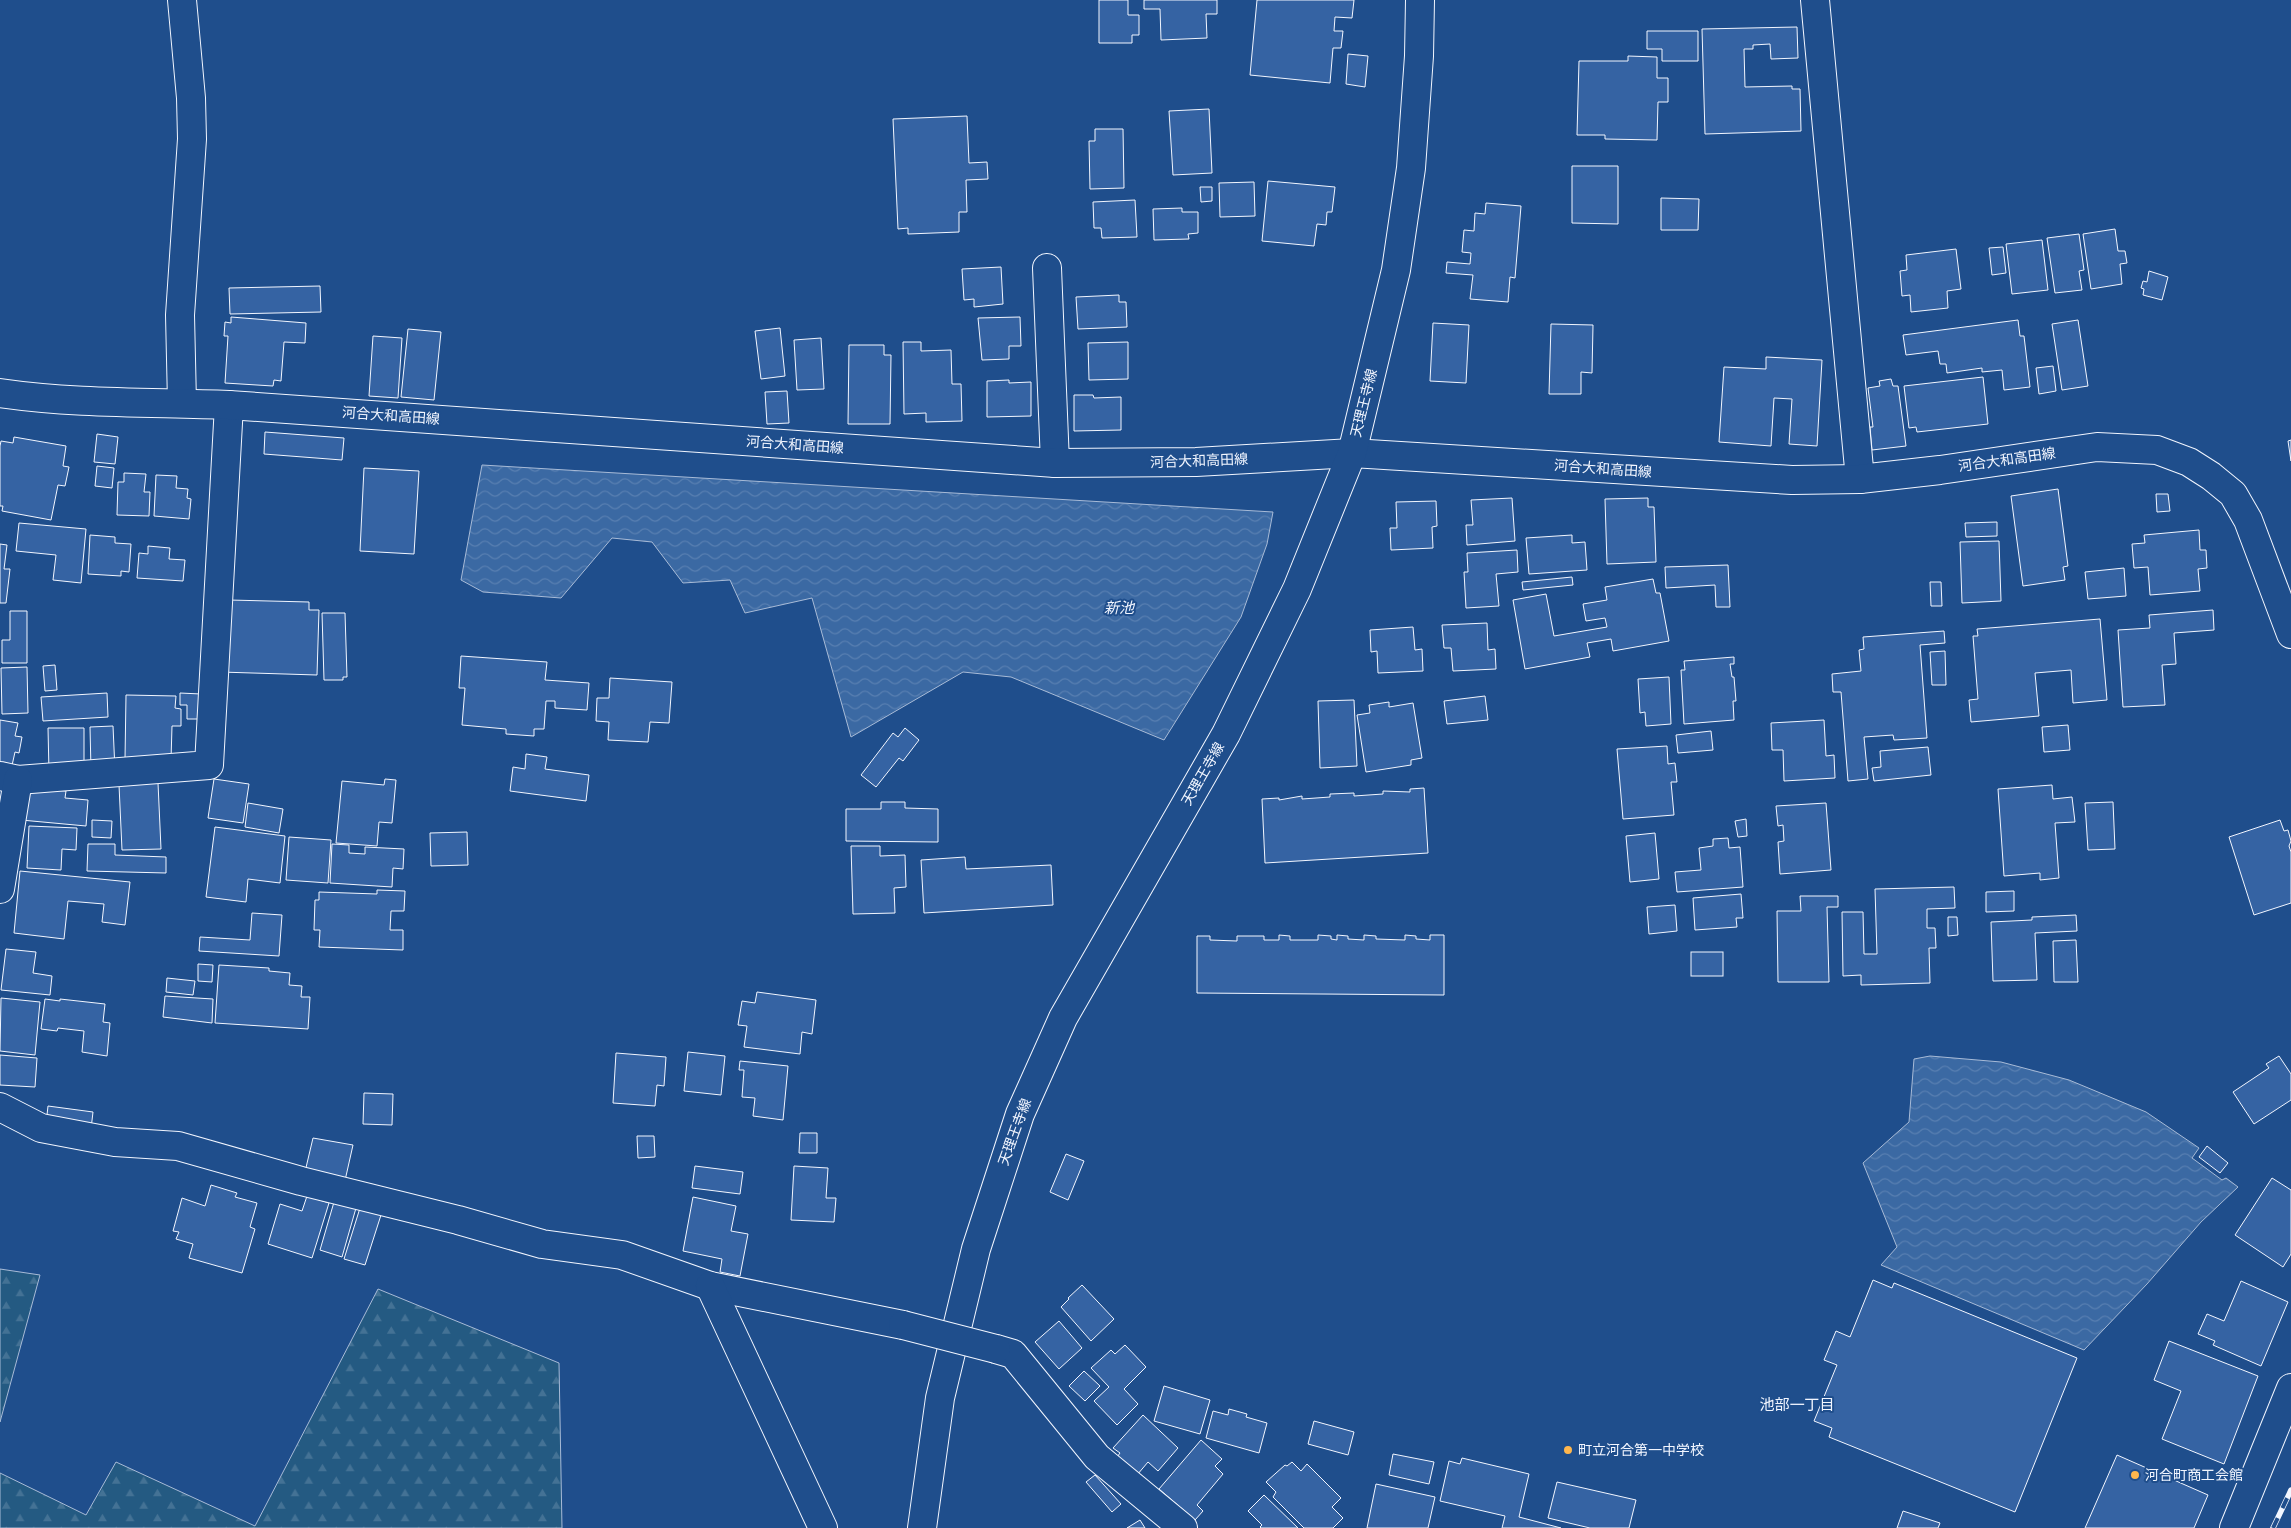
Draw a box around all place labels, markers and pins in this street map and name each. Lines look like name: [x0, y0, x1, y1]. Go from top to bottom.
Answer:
place label: 町立河合第一中学校: [1578, 1442, 1704, 1459]
marker: 町立河合第一中学校: [1562, 1444, 1574, 1456]
place label: 河合町商工会館: [2145, 1467, 2243, 1484]
marker: 河合町商工会館: [2129, 1469, 2141, 1481]

